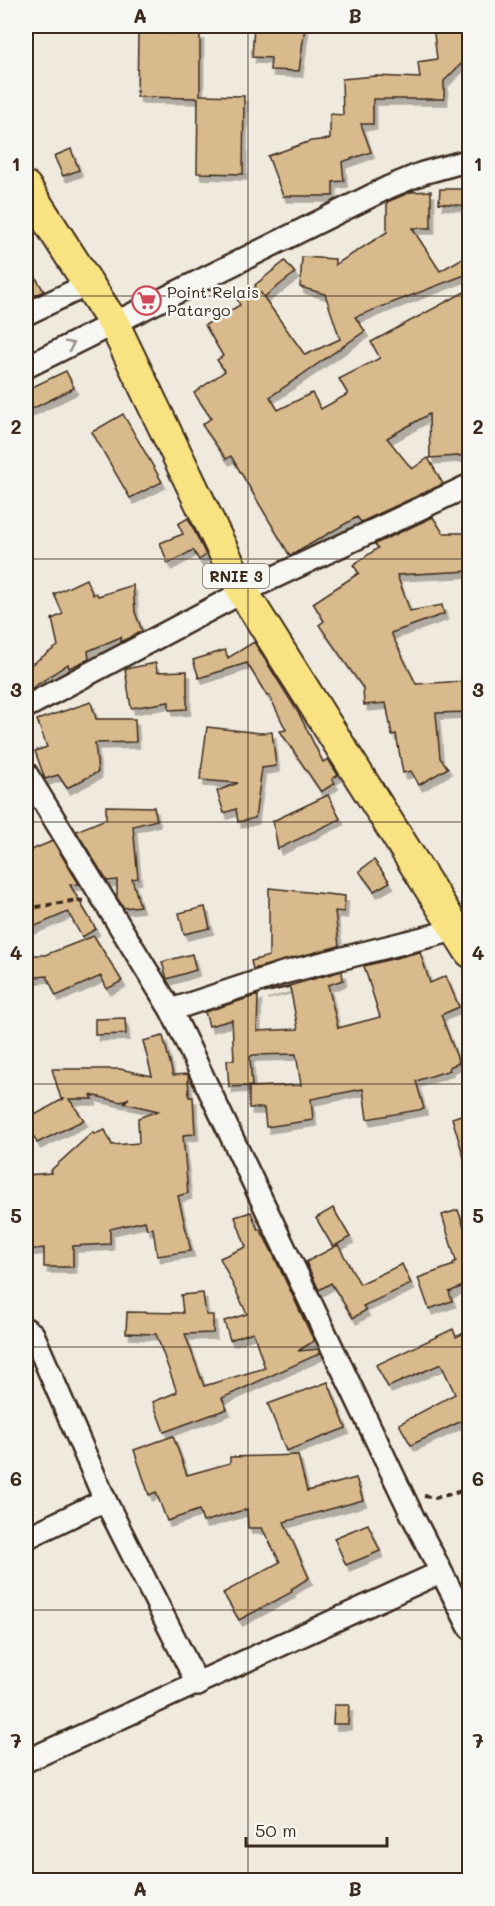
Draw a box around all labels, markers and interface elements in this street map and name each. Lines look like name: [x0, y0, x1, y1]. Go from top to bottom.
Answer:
text: A: [133, 2, 147, 28]
text: B: [348, 2, 362, 28]
text: 1: [12, 150, 20, 176]
text: 1: [474, 150, 482, 176]
place label: Point Relais Patargo: [167, 281, 259, 320]
supermarket icon: Point Relais Patargo: [130, 284, 162, 316]
one-way arrow: [63, 341, 74, 353]
text: 2: [10, 413, 22, 439]
text: 2: [472, 413, 484, 439]
road number: RNIE 3: [203, 564, 269, 588]
text: 3: [10, 676, 22, 702]
text: 3: [472, 676, 484, 702]
text: 4: [10, 939, 23, 965]
text: 4: [472, 939, 485, 965]
text: 5: [10, 1202, 22, 1228]
text: 5: [472, 1202, 484, 1228]
text: 6: [10, 1465, 22, 1491]
text: 6: [472, 1465, 484, 1491]
text: 7: [10, 1727, 22, 1753]
text: 7: [472, 1727, 484, 1753]
scale bar: [246, 1810, 387, 1848]
text: 50 m: [255, 1818, 297, 1842]
text: A: [133, 1875, 147, 1901]
text: B: [348, 1875, 362, 1901]

